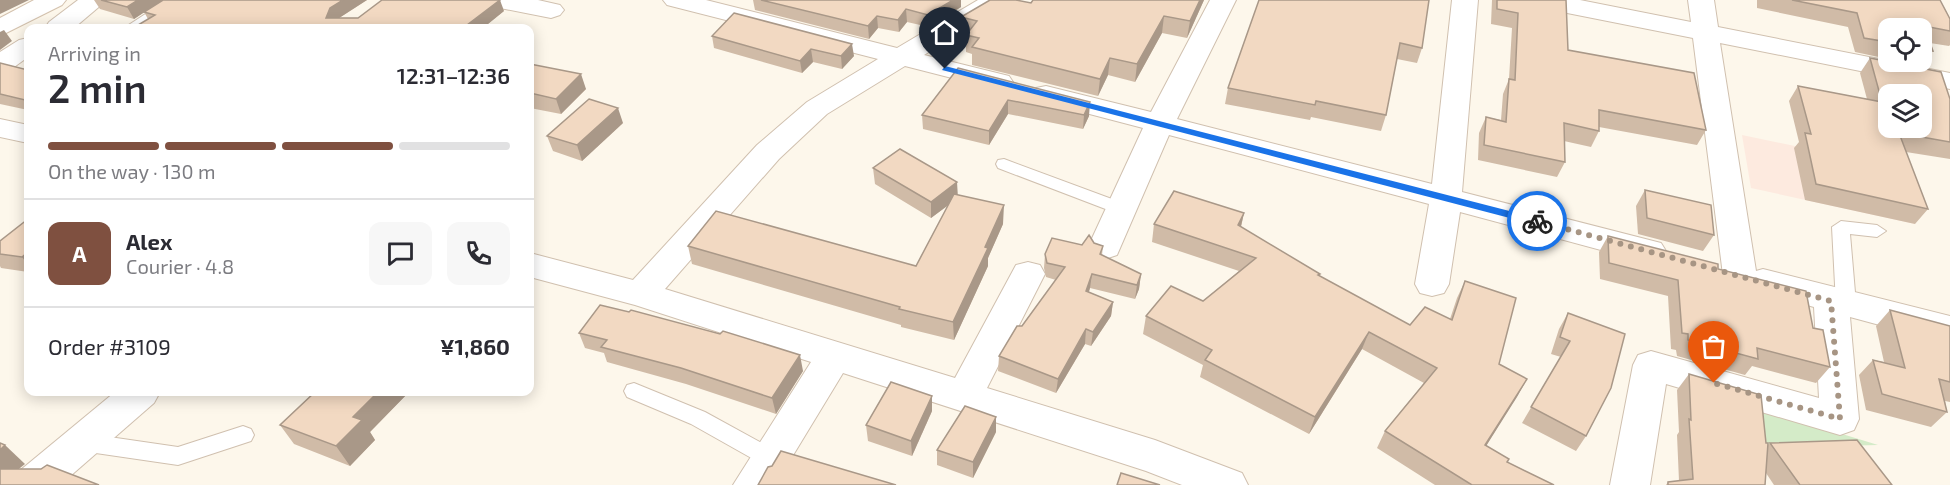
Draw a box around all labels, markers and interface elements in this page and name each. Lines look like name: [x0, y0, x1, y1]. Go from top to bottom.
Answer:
pin: [919, 7, 970, 69]
icon: home: [928, 16, 961, 49]
map controls: [1878, 18, 1932, 138]
button: locate: [1878, 18, 1932, 72]
text: Arriving in: [48, 41, 141, 65]
text: 12:31–12:36: [397, 62, 510, 88]
text: 2 min: [48, 64, 147, 111]
button: layers: [1878, 84, 1932, 138]
text: On the way · 130 m: [48, 159, 215, 183]
courier: [1507, 191, 1567, 251]
icon: bike: [1521, 205, 1554, 238]
button: chat: [369, 222, 432, 285]
button: phone: [447, 222, 510, 285]
text: Alex: [126, 228, 172, 254]
text: A: [72, 240, 87, 266]
text: Courier · 4.8: [126, 254, 234, 278]
pin: [1688, 321, 1739, 383]
icon: bag: [1697, 330, 1730, 363]
text: Order #3109: [48, 333, 171, 359]
text: ¥1,860: [440, 333, 510, 359]

